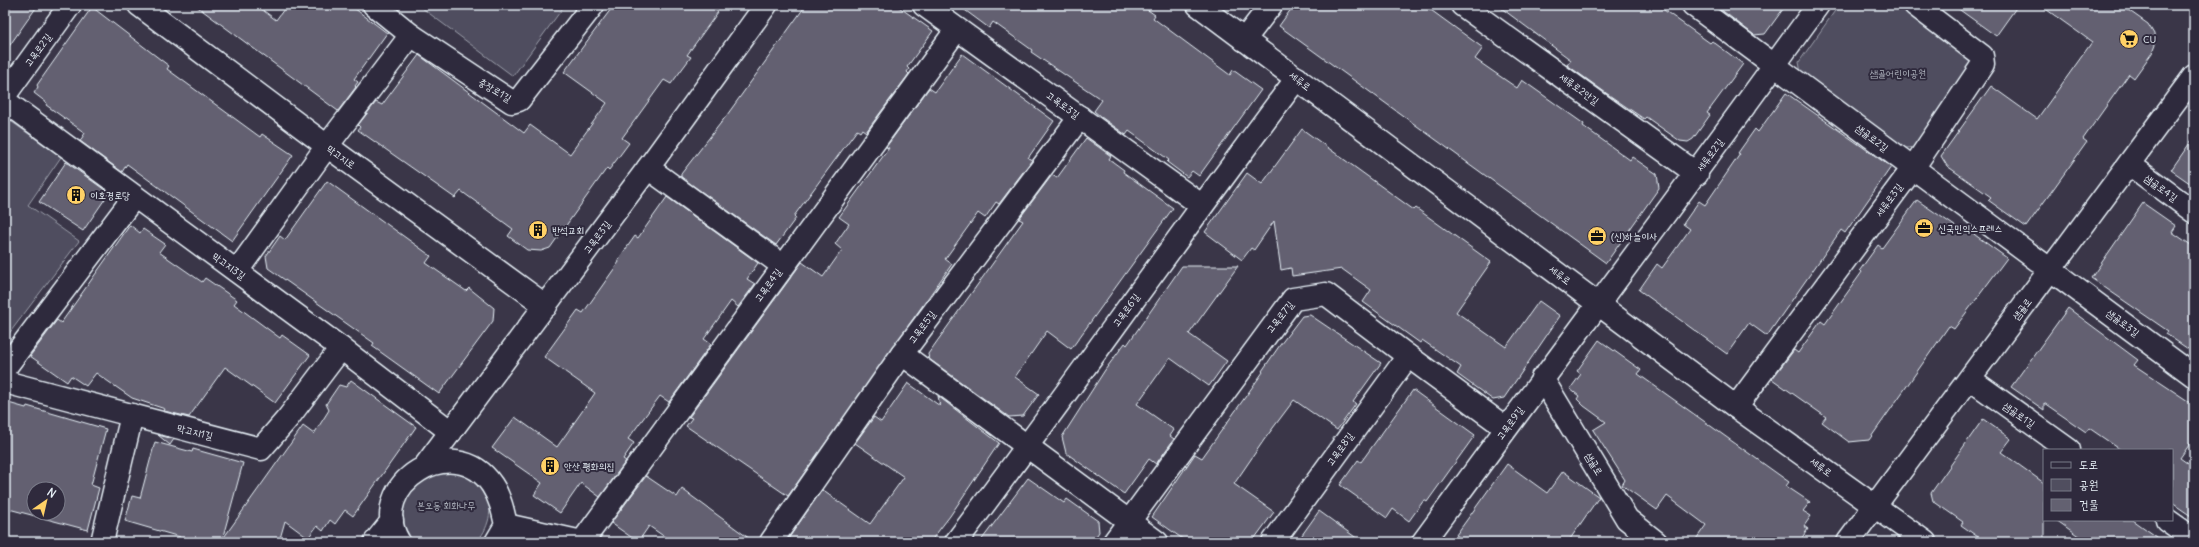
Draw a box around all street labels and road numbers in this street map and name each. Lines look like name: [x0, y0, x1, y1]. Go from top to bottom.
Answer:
street label: 고목로2길: [22, 31, 54, 69]
street label: 세류로: [1286, 69, 1314, 93]
street label: 세류로2안길: [1557, 70, 1601, 108]
street label: 충장로1길: [476, 75, 514, 105]
street label: 고목로3길: [1044, 89, 1082, 121]
street label: 샘골로2길: [1853, 121, 1891, 155]
street label: 세류로2길: [1694, 136, 1726, 174]
street label: 막고지로: [324, 142, 358, 172]
street label: 샘골로4길: [2142, 172, 2180, 204]
street label: 세류로3길: [1873, 181, 1905, 219]
street label: 고목로3길: [580, 218, 614, 256]
street label: 막고지3길: [210, 250, 248, 282]
street label: 세류로: [1546, 263, 1574, 287]
street label: 고목로4길: [752, 266, 784, 304]
street label: 고목로6길: [1110, 291, 1142, 329]
street label: 샘골로: [2010, 295, 2034, 323]
street label: 고목로7길: [1263, 298, 1297, 336]
street label: 샘골로3길: [2104, 306, 2142, 340]
street label: 고목로5길: [905, 308, 939, 346]
street label: 샘골로1길: [2000, 399, 2038, 431]
street label: 고목로9길: [1494, 404, 1526, 442]
street label: 막고지1길: [176, 421, 214, 443]
street label: 고목로8길: [1324, 430, 1356, 468]
street label: 샘골로: [1582, 450, 1606, 478]
street label: 세류로: [1807, 455, 1835, 479]

